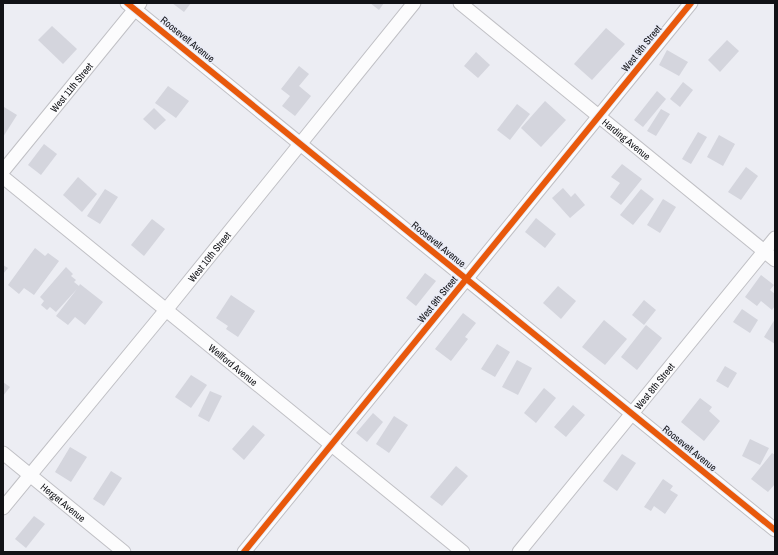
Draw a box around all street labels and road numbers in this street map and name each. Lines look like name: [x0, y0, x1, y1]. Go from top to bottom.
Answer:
street label: Roosevelt Avenue: [158, 14, 218, 65]
street label: West 9th Street: [619, 22, 665, 74]
street label: West 11th Street: [48, 60, 96, 115]
street label: Harding Avenue: [599, 116, 653, 163]
street label: Roosevelt Avenue: [409, 219, 469, 270]
street label: West 10th Street: [185, 229, 234, 285]
street label: West 9th Street: [415, 273, 461, 325]
street label: Wellford Avenue: [206, 341, 260, 389]
street label: West 8th Street: [632, 360, 678, 412]
street label: Roosevelt Avenue: [660, 423, 720, 474]
street label: Herget Avenue: [38, 481, 88, 525]

